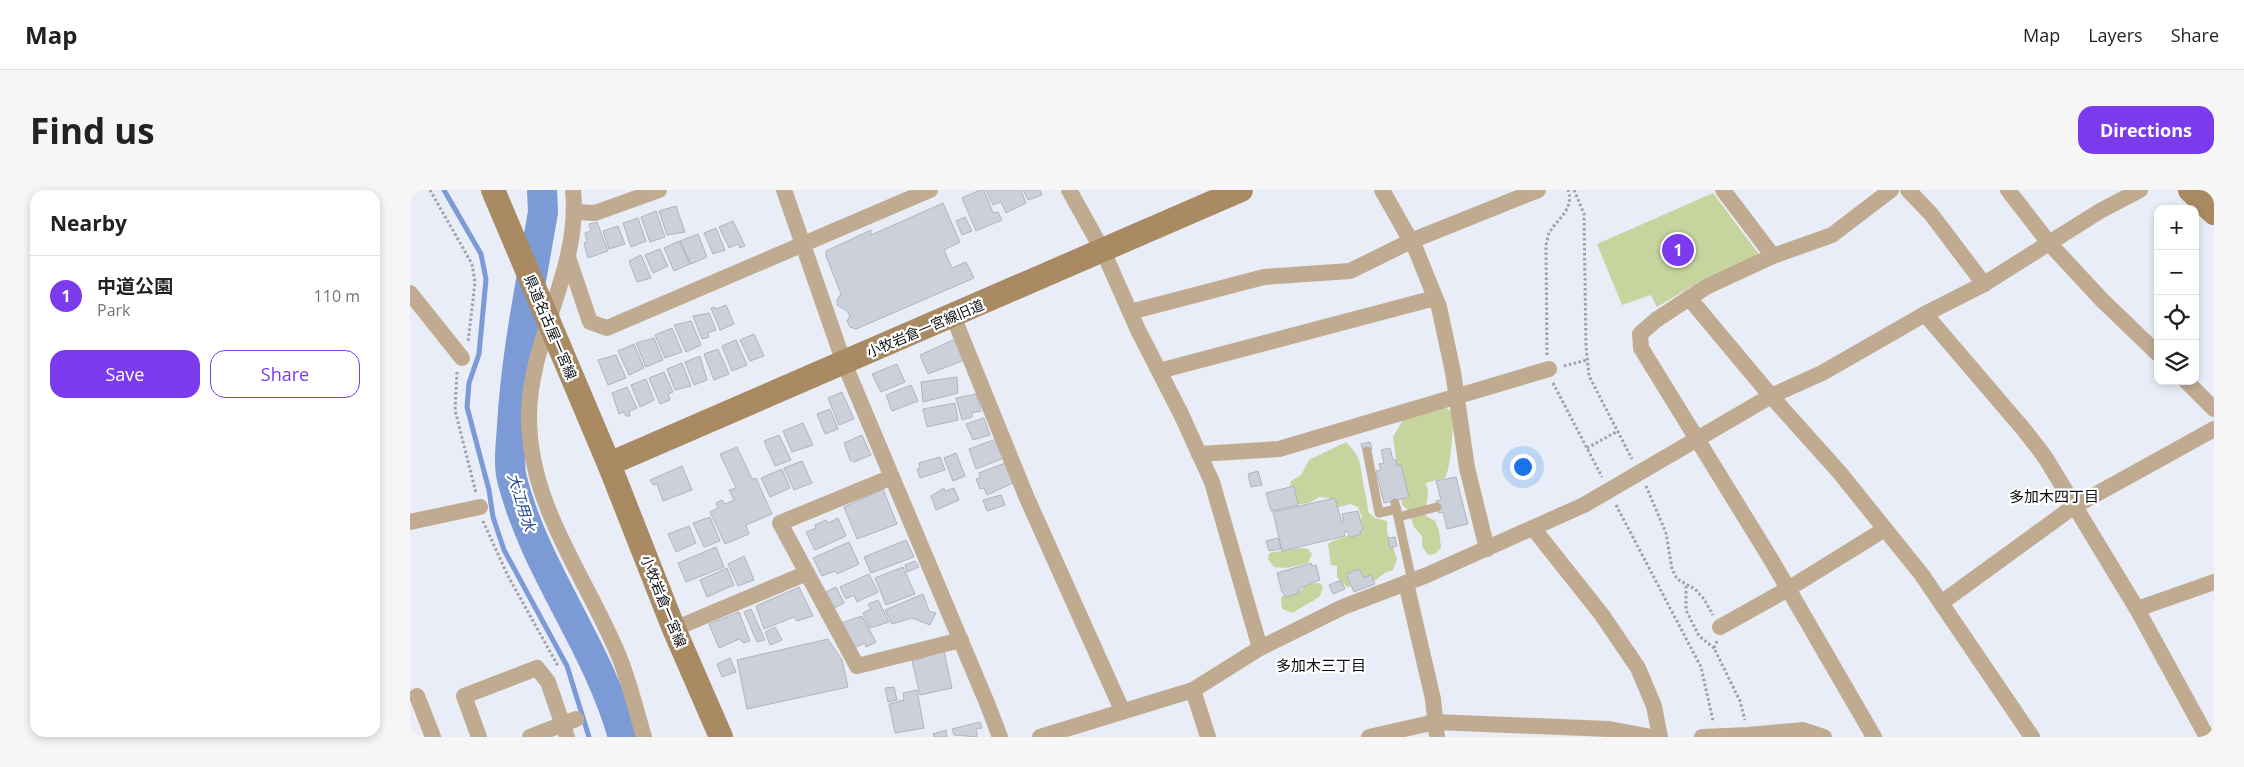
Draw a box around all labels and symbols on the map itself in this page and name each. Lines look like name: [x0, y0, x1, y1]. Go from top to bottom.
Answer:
pin: 1: [1662, 231, 1694, 269]
street label: 県道名古屋一宮線: [520, 272, 582, 382]
street label: 小牧岩倉一宮線旧道: [863, 295, 987, 361]
your location: [1510, 454, 1536, 480]
water label: 大江用水: [504, 470, 541, 536]
district label: 多加木四丁目: [2009, 486, 2099, 506]
street label: 小牧岩倉一宮線: [637, 552, 691, 650]
district label: 多加木三丁目: [1276, 655, 1366, 675]

